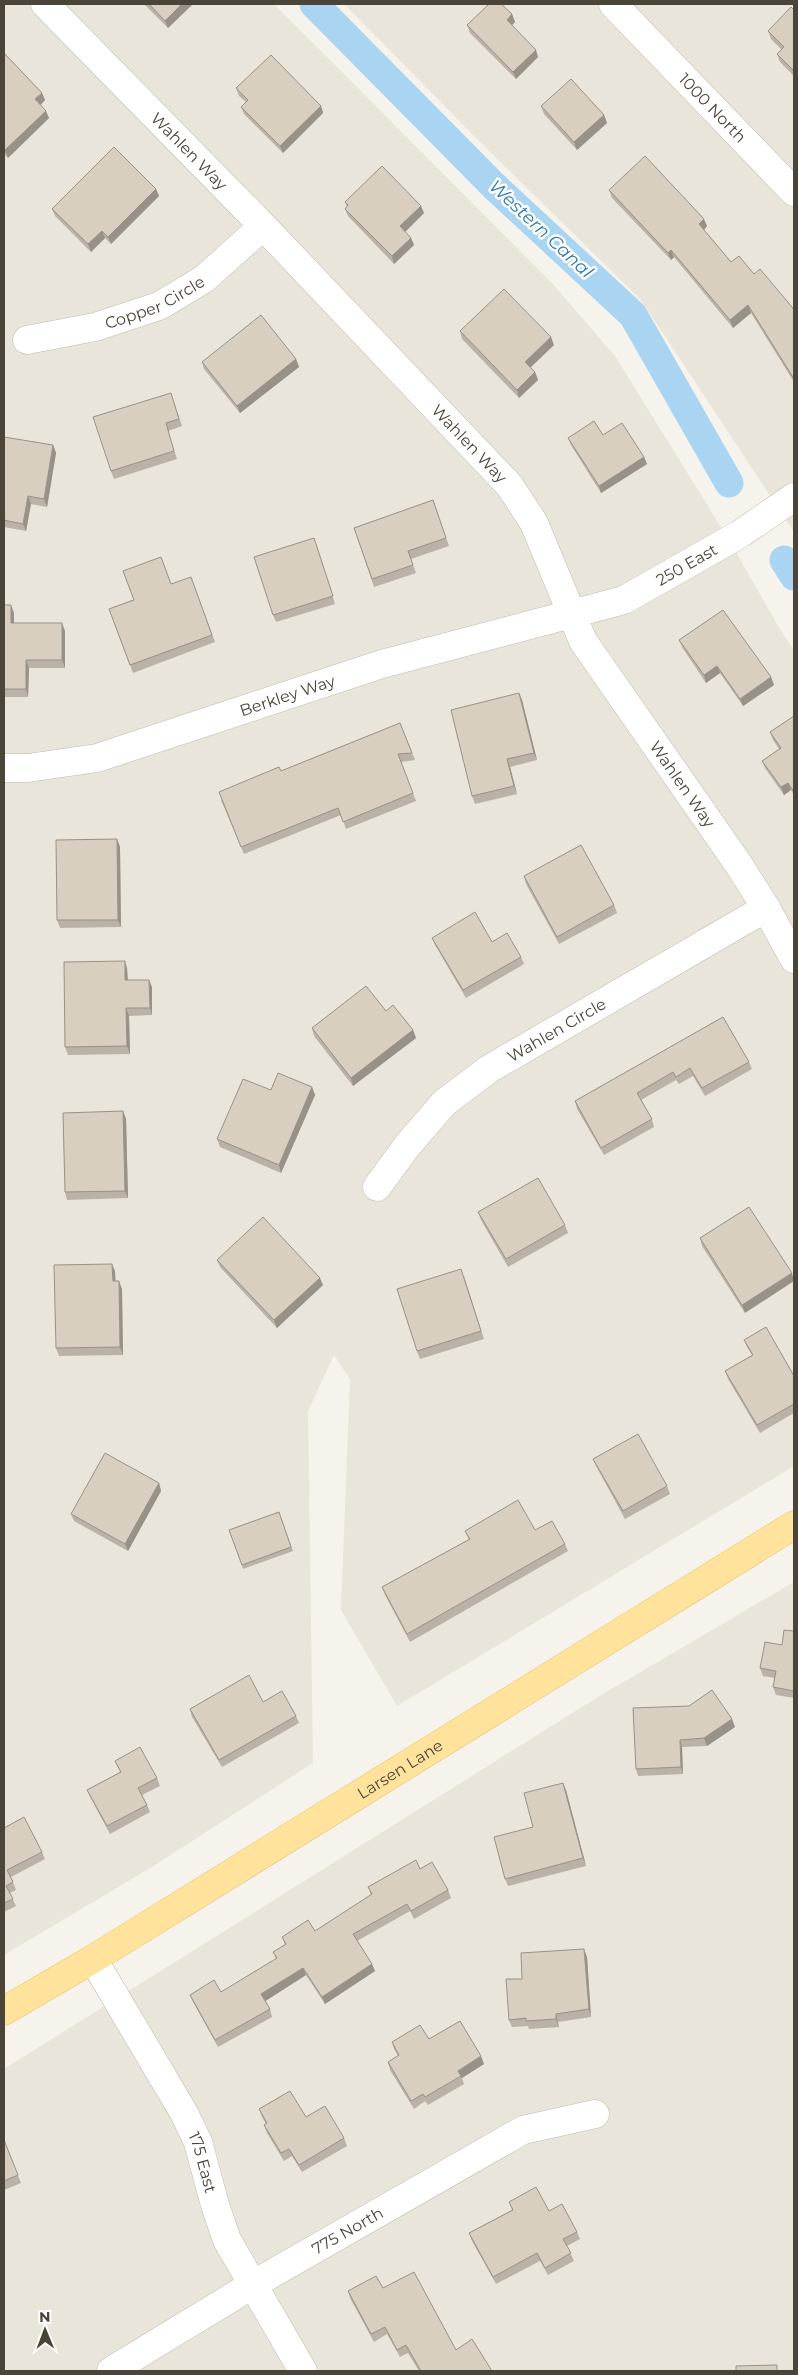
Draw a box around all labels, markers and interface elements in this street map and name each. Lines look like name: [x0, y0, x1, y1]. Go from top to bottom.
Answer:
street label: 1000 North: [675, 70, 750, 147]
street label: Wahlen Way: [147, 109, 231, 194]
water label: Western Canal: [484, 175, 598, 283]
street label: Copper Circle: [103, 272, 208, 333]
street label: Wahlen Way: [428, 401, 511, 487]
street label: 250 East: [653, 540, 721, 590]
street label: Berkley Way: [237, 671, 338, 720]
street label: Wahlen Way: [646, 738, 719, 831]
street label: Wahlen Circle: [504, 994, 609, 1066]
street label: Larsen Lane: [354, 1736, 446, 1803]
street label: 175 East: [184, 2129, 220, 2195]
street label: 775 North: [309, 2203, 387, 2259]
north arrow: [20, 2305, 70, 2355]
text: N: [39, 2308, 51, 2326]

